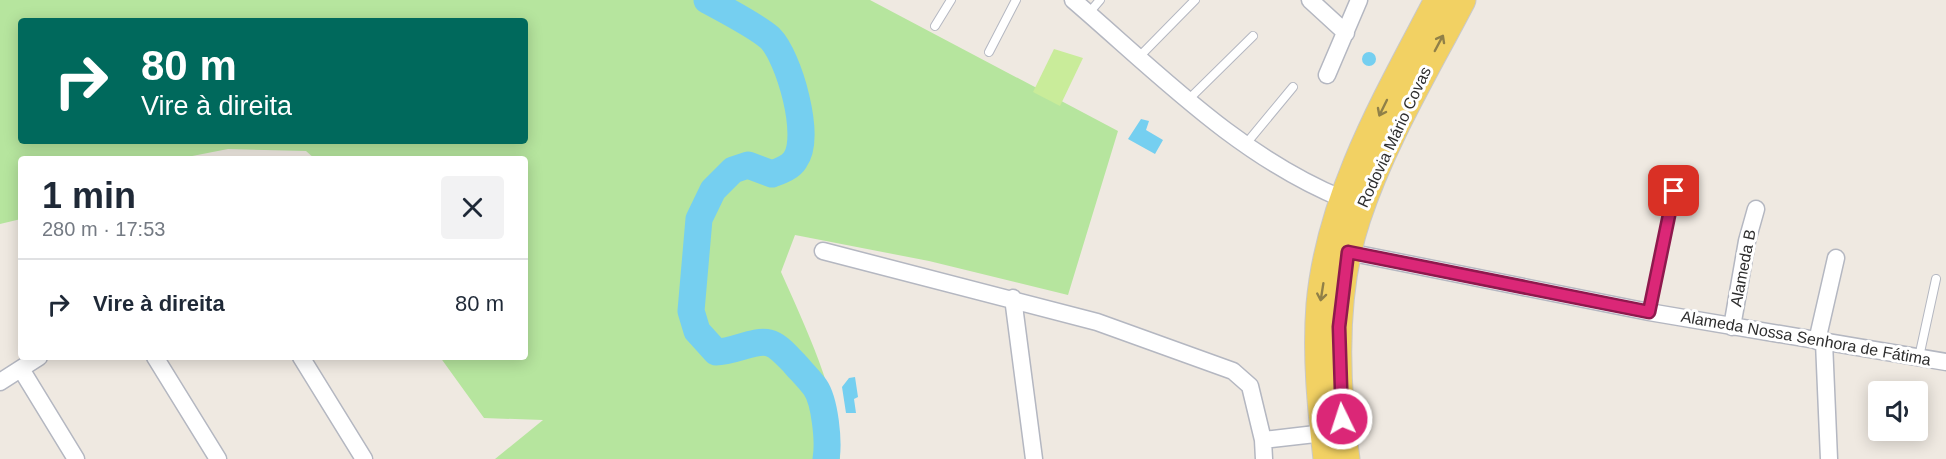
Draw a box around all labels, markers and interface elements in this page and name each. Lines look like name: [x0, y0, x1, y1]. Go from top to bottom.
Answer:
one-way arrow: [1433, 35, 1445, 52]
icon: right: [42, 42, 120, 120]
text: 80 m: [141, 42, 237, 89]
street label: Rodovia Mário Covas: [1354, 64, 1434, 210]
text: Vire à direita: [141, 91, 292, 121]
one-way arrow: [1376, 99, 1388, 117]
pin: [1648, 165, 1699, 216]
icon: arrive: [1657, 174, 1690, 207]
text: 1 min: [42, 175, 136, 216]
button: close: [441, 176, 504, 239]
text: 280 m · 17:53: [42, 218, 165, 240]
street label: Alameda B: [1727, 228, 1759, 308]
one-way arrow: [1316, 282, 1327, 302]
icon: right: [42, 288, 75, 321]
text: Vire à direita: [93, 291, 225, 316]
text: 80 m: [455, 291, 504, 316]
street label: Alameda Nossa Senhora de Fátima: [1680, 308, 1932, 368]
map controls: [1868, 381, 1928, 441]
button: sound: [1868, 381, 1928, 441]
position arrow: [1310, 387, 1374, 451]

